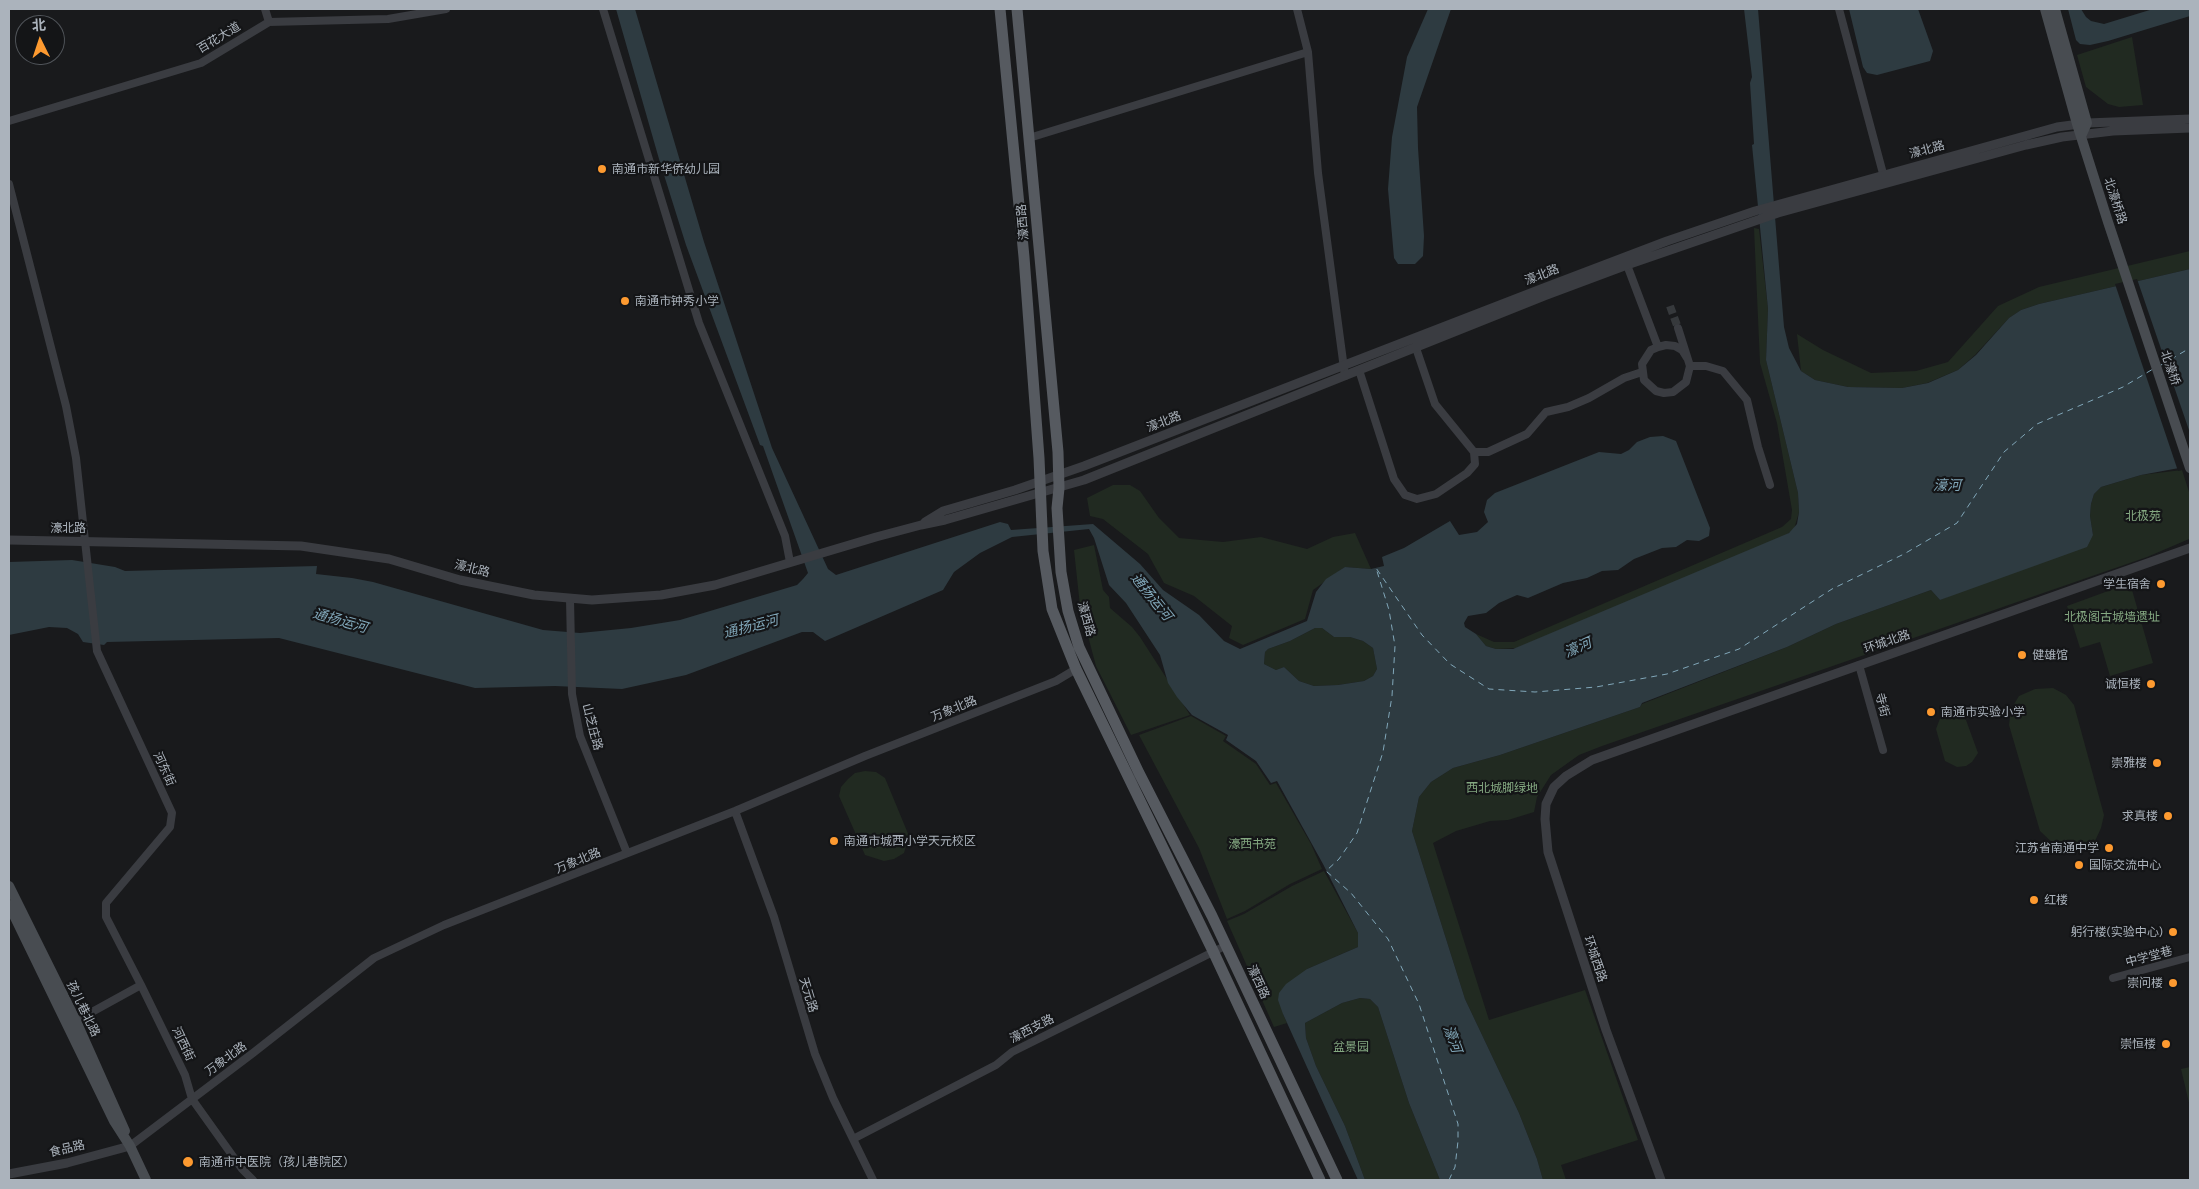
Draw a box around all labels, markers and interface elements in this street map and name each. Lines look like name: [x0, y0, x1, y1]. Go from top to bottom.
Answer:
north arrow: [15, 15, 65, 65]
text: 北: [31, 17, 47, 35]
street label: 百花大道: [195, 19, 243, 57]
street label: 濠北路: [1908, 138, 1946, 162]
place label: 南通市新华侨幼儿园: [612, 162, 720, 176]
marker: 南通市新华侨幼儿园: [596, 163, 608, 175]
street label: 北濠桥路: [2101, 176, 2129, 226]
street label: 濠西路: [1014, 203, 1032, 241]
street label: 濠北路: [1523, 262, 1561, 288]
place label: 南通市钟秀小学: [635, 294, 719, 308]
marker: 南通市钟秀小学: [619, 295, 631, 307]
street label: 北濠桥: [2157, 349, 2183, 387]
street label: 濠北路: [1145, 409, 1183, 435]
water label: 濠河: [1933, 478, 1961, 494]
park label: 北极苑: [2125, 509, 2161, 523]
street label: 濠北路: [50, 521, 86, 535]
street label: 濠北路: [453, 558, 491, 580]
water label: 通扬运河: [1127, 570, 1175, 624]
place label: 学生宿舍: [2103, 577, 2151, 591]
marker: 学生宿舍: [2155, 578, 2167, 590]
street label: 濠西路: [1074, 600, 1098, 638]
water label: 通扬运河: [311, 605, 369, 637]
park label: 北极阁古城墙遗址: [2064, 610, 2160, 624]
water label: 通扬运河: [722, 612, 780, 642]
street label: 环城北路: [1862, 627, 1912, 657]
water label: 濠河: [1562, 635, 1594, 661]
place label: 健雄馆: [2032, 648, 2068, 662]
marker: 健雄馆: [2016, 649, 2028, 661]
place label: 诚恒楼: [2105, 677, 2141, 691]
marker: 诚恒楼: [2145, 678, 2157, 690]
street label: 寺街: [1872, 692, 1892, 718]
street label: 万象北路: [929, 693, 979, 725]
street label: 山芝庄路: [579, 702, 605, 752]
place label: 南通市实验小学: [1941, 705, 2025, 719]
marker: 南通市实验小学: [1925, 706, 1937, 718]
street label: 河东街: [150, 750, 178, 788]
place label: 崇雅楼: [2111, 756, 2147, 770]
marker: 崇雅楼: [2151, 757, 2163, 769]
park label: 西北城脚绿地: [1466, 781, 1538, 795]
place label: 求真楼: [2122, 809, 2158, 823]
marker: 求真楼: [2162, 810, 2174, 822]
place label: 南通市城西小学天元校区: [844, 834, 976, 848]
marker: 南通市城西小学天元校区: [828, 835, 840, 847]
park label: 濠西书苑: [1228, 837, 1276, 851]
place label: 江苏省南通中学: [2015, 841, 2099, 855]
marker: 江苏省南通中学: [2103, 842, 2115, 854]
street label: 万象北路: [553, 845, 603, 877]
place label: 国际交流中心: [2089, 858, 2161, 872]
marker: 国际交流中心: [2073, 859, 2085, 871]
place label: 红楼: [2044, 893, 2068, 907]
marker: 红楼: [2028, 894, 2040, 906]
place label: 躬行楼(实验中心): [2071, 925, 2163, 939]
marker: 躬行楼(实验中心): [2167, 926, 2179, 938]
street label: 环城西路: [1580, 934, 1610, 984]
street label: 中学堂巷: [2124, 944, 2174, 970]
street label: 濠西路: [1244, 963, 1272, 1001]
street label: 天元路: [796, 976, 820, 1014]
place label: 崇问楼: [2127, 976, 2163, 990]
marker: 崇问楼: [2167, 977, 2179, 989]
street label: 孩儿巷北路: [63, 979, 103, 1039]
street label: 濠西支路: [1007, 1012, 1057, 1046]
water label: 濠河: [1439, 1023, 1465, 1055]
street label: 河西街: [169, 1025, 197, 1063]
place label: 崇恒楼: [2120, 1037, 2156, 1051]
marker: 崇恒楼: [2160, 1038, 2172, 1050]
street label: 万象北路: [202, 1039, 250, 1079]
park label: 盆景园: [1333, 1040, 1369, 1054]
street label: 食品路: [48, 1138, 86, 1160]
marker: 南通市中医院（孩儿巷院区）: [181, 1155, 195, 1169]
place label: 南通市中医院（孩儿巷院区）: [199, 1155, 355, 1169]

